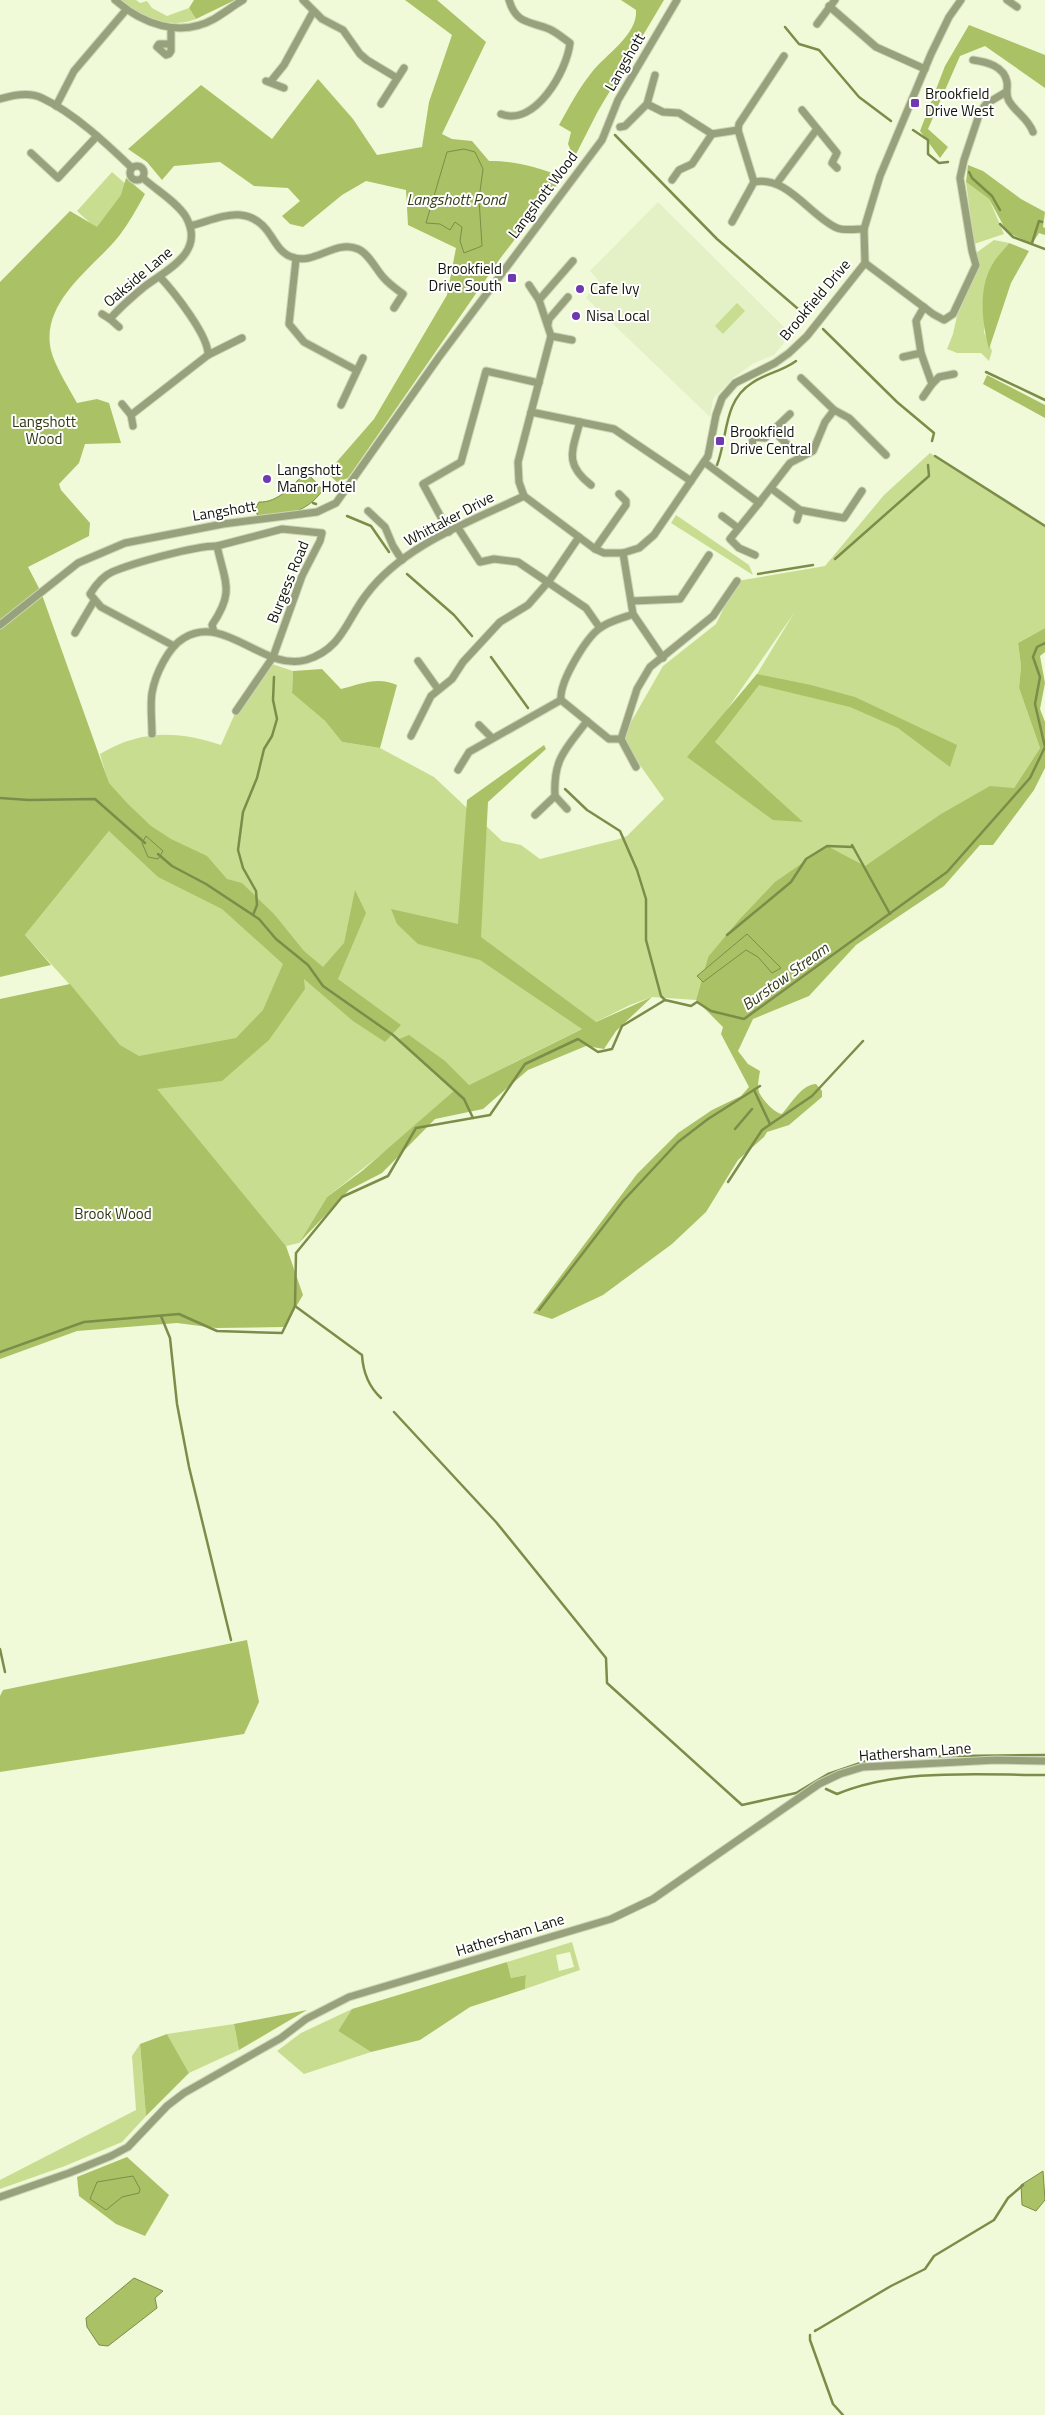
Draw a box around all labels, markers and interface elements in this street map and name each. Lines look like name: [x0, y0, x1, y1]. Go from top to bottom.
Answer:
street label: Langshott: [599, 28, 651, 95]
place label: Brookfield Drive West: [925, 82, 995, 122]
marker: Brookfield Drive West: [909, 97, 921, 109]
street label: Langshott Wood: [502, 146, 583, 243]
water label: Langshott Pond: [406, 187, 508, 211]
street label: Oakside Lane: [98, 241, 177, 312]
street label: Brookfield Drive: [773, 254, 856, 346]
place label: Brookfield Drive South: [429, 257, 502, 297]
marker: Brookfield Drive South: [506, 272, 518, 284]
place label: Cafe Ivy: [590, 277, 640, 300]
marker: Cafe Ivy: [574, 283, 586, 295]
place label: Nisa Local: [586, 304, 650, 327]
marker: Nisa Local: [570, 310, 582, 322]
park label: Langshott Wood: [12, 410, 77, 450]
place label: Brookfield Drive Central: [730, 420, 811, 460]
marker: Brookfield Drive Central: [714, 435, 726, 447]
place label: Langshott Manor Hotel: [277, 458, 356, 498]
marker: Langshott Manor Hotel: [261, 473, 273, 485]
street label: Whittaker Drive: [400, 485, 498, 552]
street label: Langshott: [191, 494, 258, 527]
street label: Burgess Road: [261, 537, 315, 627]
water label: Burstow Stream: [736, 936, 834, 1016]
park label: Brook Wood: [74, 1202, 152, 1225]
street label: Hathersham Lane: [858, 1736, 972, 1767]
street label: Hathersham Lane: [453, 1907, 567, 1962]

